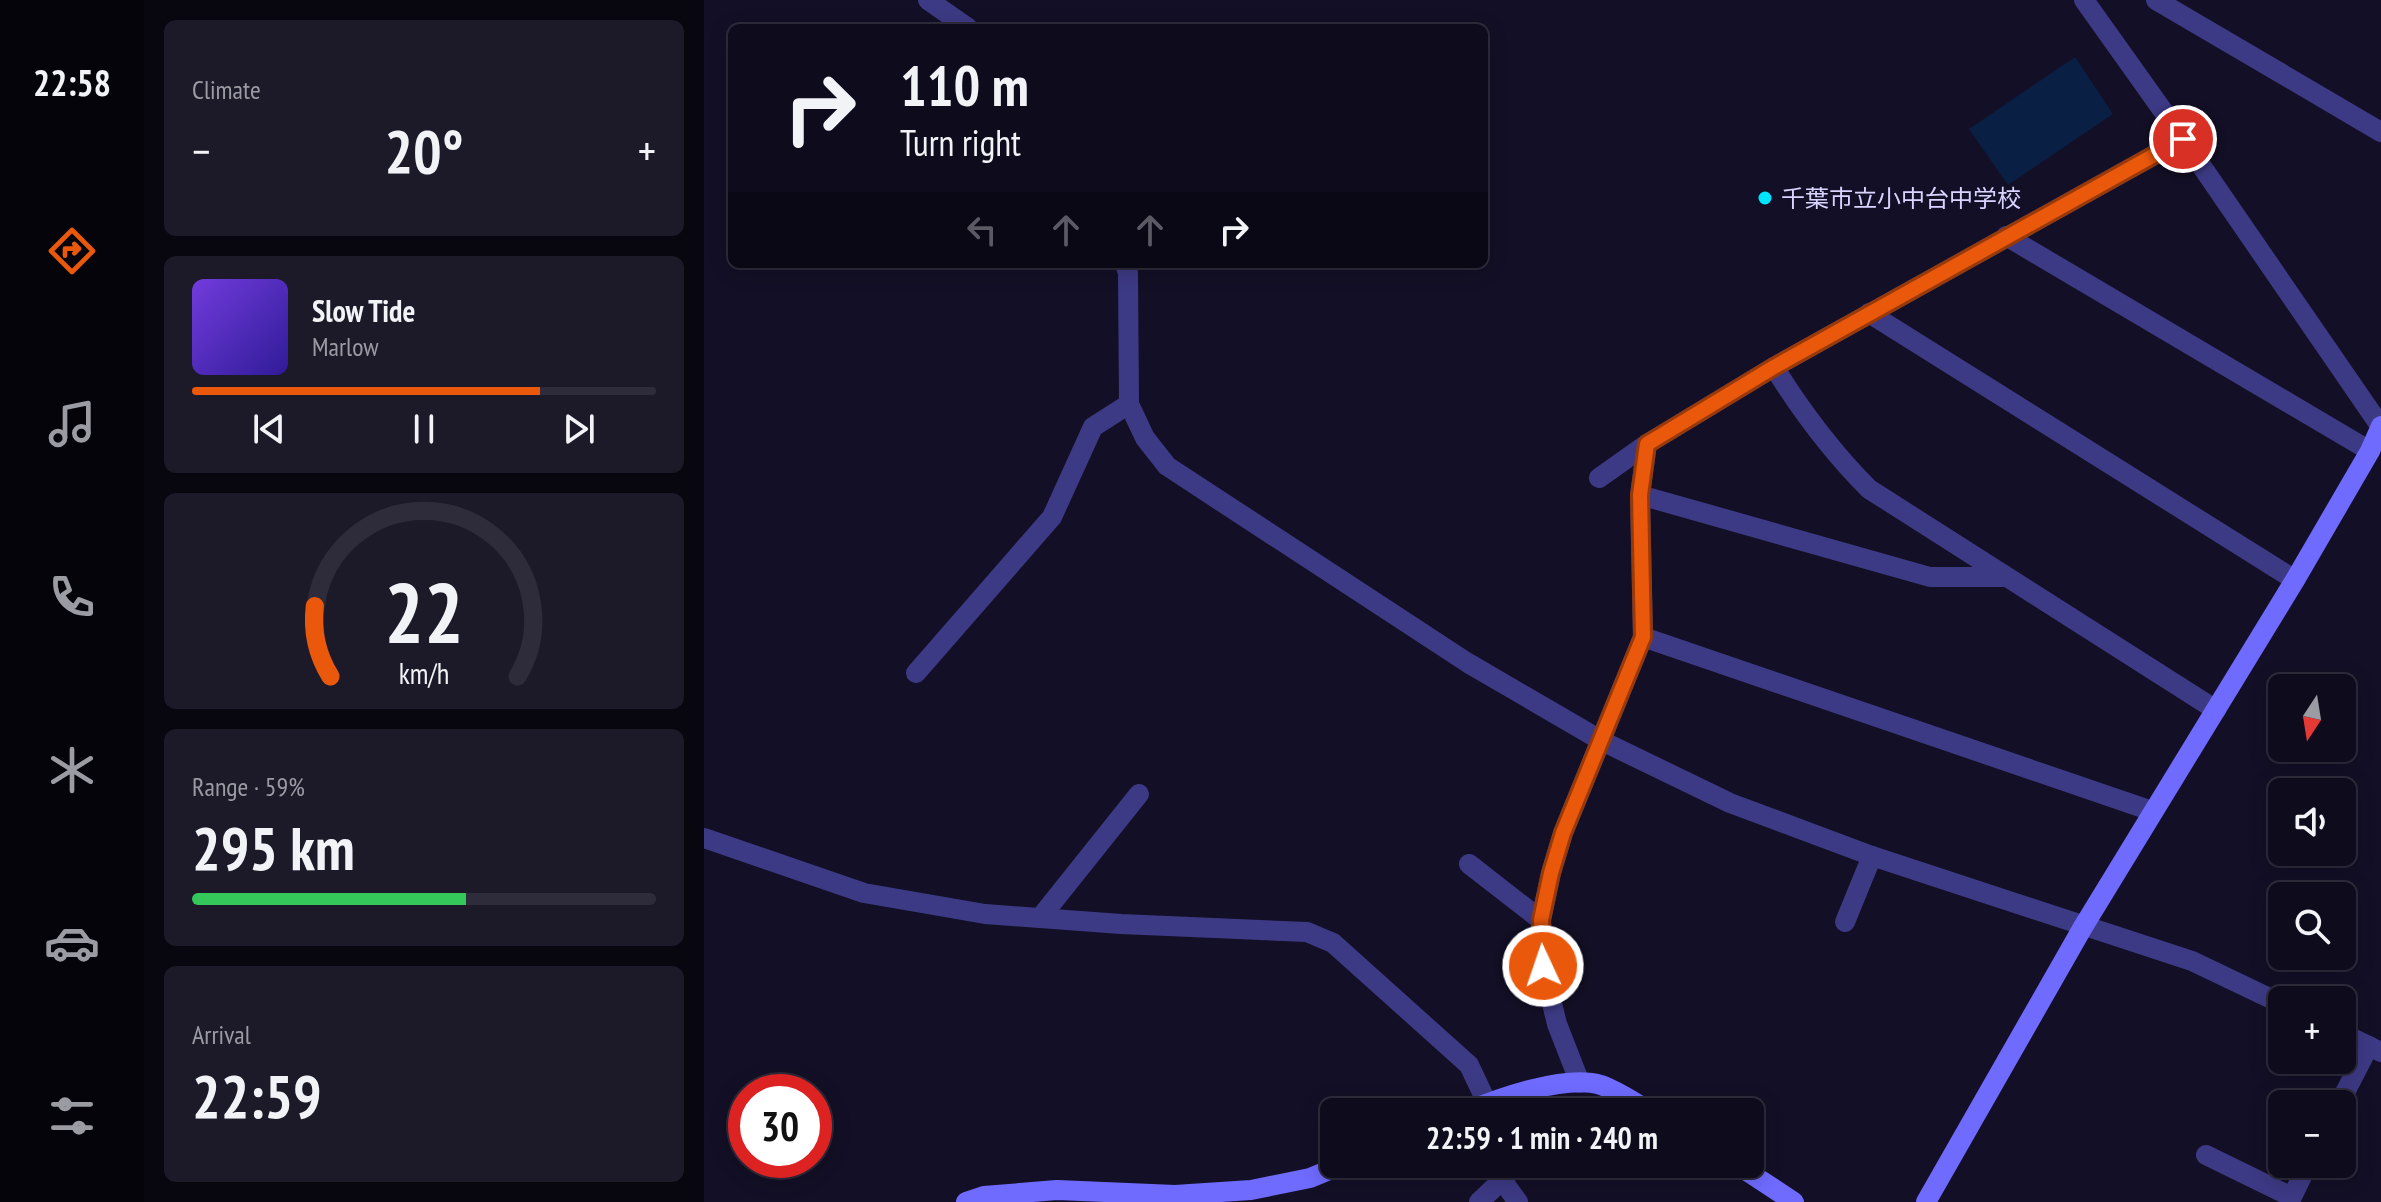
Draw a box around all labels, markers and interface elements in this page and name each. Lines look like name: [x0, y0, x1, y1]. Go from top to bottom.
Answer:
text: 110 m: [900, 49, 1029, 121]
icon: right: [768, 56, 872, 160]
text: 22:58: [33, 59, 111, 106]
text: Climate: [192, 73, 261, 106]
pin: [2149, 105, 2217, 173]
text: 20°: [384, 112, 464, 190]
icon: arrive: [2161, 117, 2205, 161]
text: Turn right: [900, 119, 1021, 166]
text: −: [192, 122, 210, 179]
text: +: [638, 122, 656, 179]
place label: 千葉市立小中台中学校: [1781, 183, 2021, 214]
marker: 千葉市立小中台中学校: [1756, 189, 1774, 207]
icon: left: [960, 208, 1004, 252]
icon: ahead: [1044, 208, 1088, 252]
icon: ahead: [1128, 208, 1172, 252]
icon: right: [1212, 208, 1256, 252]
icon: directions: [44, 223, 100, 279]
text: Slow Tide: [312, 291, 415, 330]
text: Marlow: [312, 330, 378, 363]
icon: music: [44, 396, 100, 452]
icon: previous: [247, 407, 291, 451]
icon: pause: [402, 407, 446, 451]
icon: next: [557, 407, 601, 451]
text: 22: [384, 558, 464, 666]
icon: phone: [44, 569, 100, 625]
text: km/h: [399, 655, 449, 692]
north arrow: [2268, 674, 2356, 762]
map controls: [2268, 674, 2356, 1178]
icon: climate: [44, 742, 100, 798]
text: Range · 59%: [192, 770, 305, 803]
button: sound: [2268, 778, 2356, 866]
text: 295 km: [192, 809, 355, 887]
button: search: [2268, 882, 2356, 970]
icon: car: [44, 915, 100, 971]
position arrow: [1501, 924, 1585, 1008]
button: +: [2268, 986, 2356, 1074]
text: Arrival: [192, 1018, 251, 1051]
text: 22:59: [192, 1057, 322, 1135]
speed limit sign: 30: [728, 1074, 832, 1178]
icon: filters: [44, 1088, 100, 1144]
button: −: [2268, 1090, 2356, 1178]
text: 22:59 · 1 min · 240 m: [1426, 1118, 1658, 1157]

